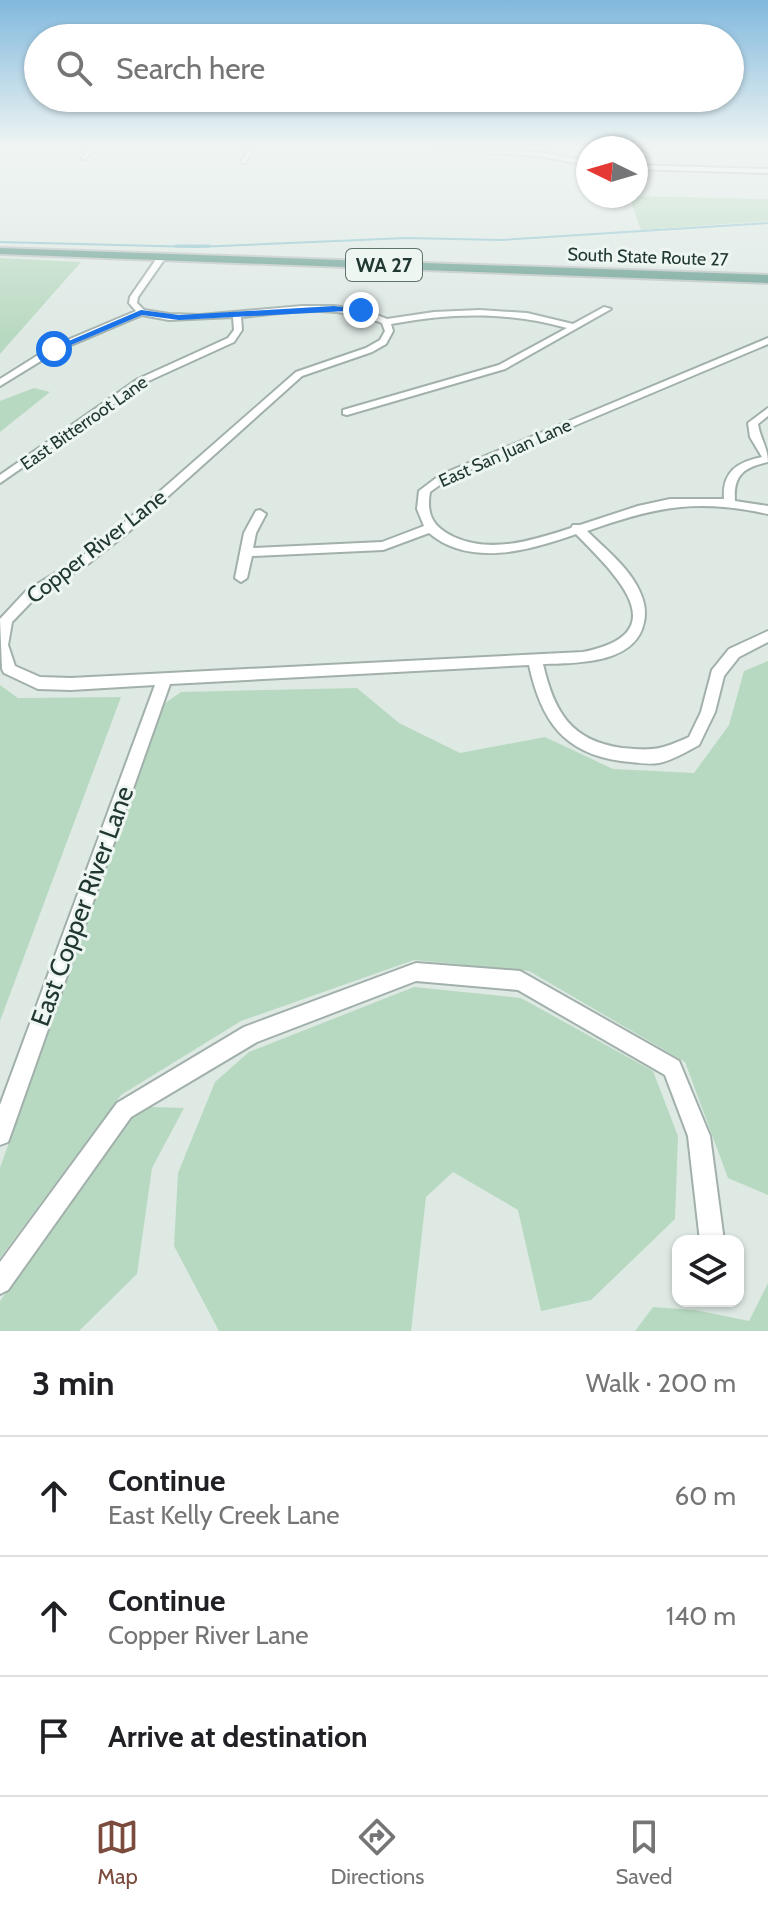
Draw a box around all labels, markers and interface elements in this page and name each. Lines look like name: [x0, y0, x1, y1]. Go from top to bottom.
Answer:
search box: [24, 24, 744, 112]
icon: search: [52, 46, 96, 90]
text: Search here: [116, 50, 265, 87]
north arrow: [576, 136, 648, 208]
street label: South State Route 27: [567, 243, 729, 271]
road number: WA 27: [346, 249, 422, 281]
route end: [343, 292, 379, 328]
route start: [36, 331, 72, 367]
street label: East Bitterroot Lane: [16, 371, 152, 475]
street label: East San Juan Lane: [435, 414, 575, 492]
street label: Copper River Lane: [21, 484, 171, 609]
street label: East Copper River Lane: [24, 782, 140, 1030]
map controls: [672, 1235, 744, 1307]
button: layers: [672, 1235, 744, 1307]
text: 3 min: [32, 1362, 114, 1404]
text: Walk · 200 m: [586, 1367, 736, 1399]
text: Continue: [108, 1462, 225, 1499]
icon: ahead: [32, 1474, 76, 1518]
text: 60 m: [674, 1480, 736, 1512]
text: East Kelly Creek Lane: [108, 1499, 340, 1531]
text: Continue: [108, 1582, 225, 1619]
icon: ahead: [32, 1594, 76, 1638]
text: 140 m: [666, 1600, 736, 1632]
text: Copper River Lane: [108, 1619, 309, 1651]
icon: arrive: [32, 1714, 76, 1758]
text: Arrive at destination: [108, 1718, 368, 1755]
tab: Map: [95, 1815, 139, 1890]
tab: Directions: [330, 1815, 424, 1890]
tab: Saved: [615, 1815, 673, 1890]

